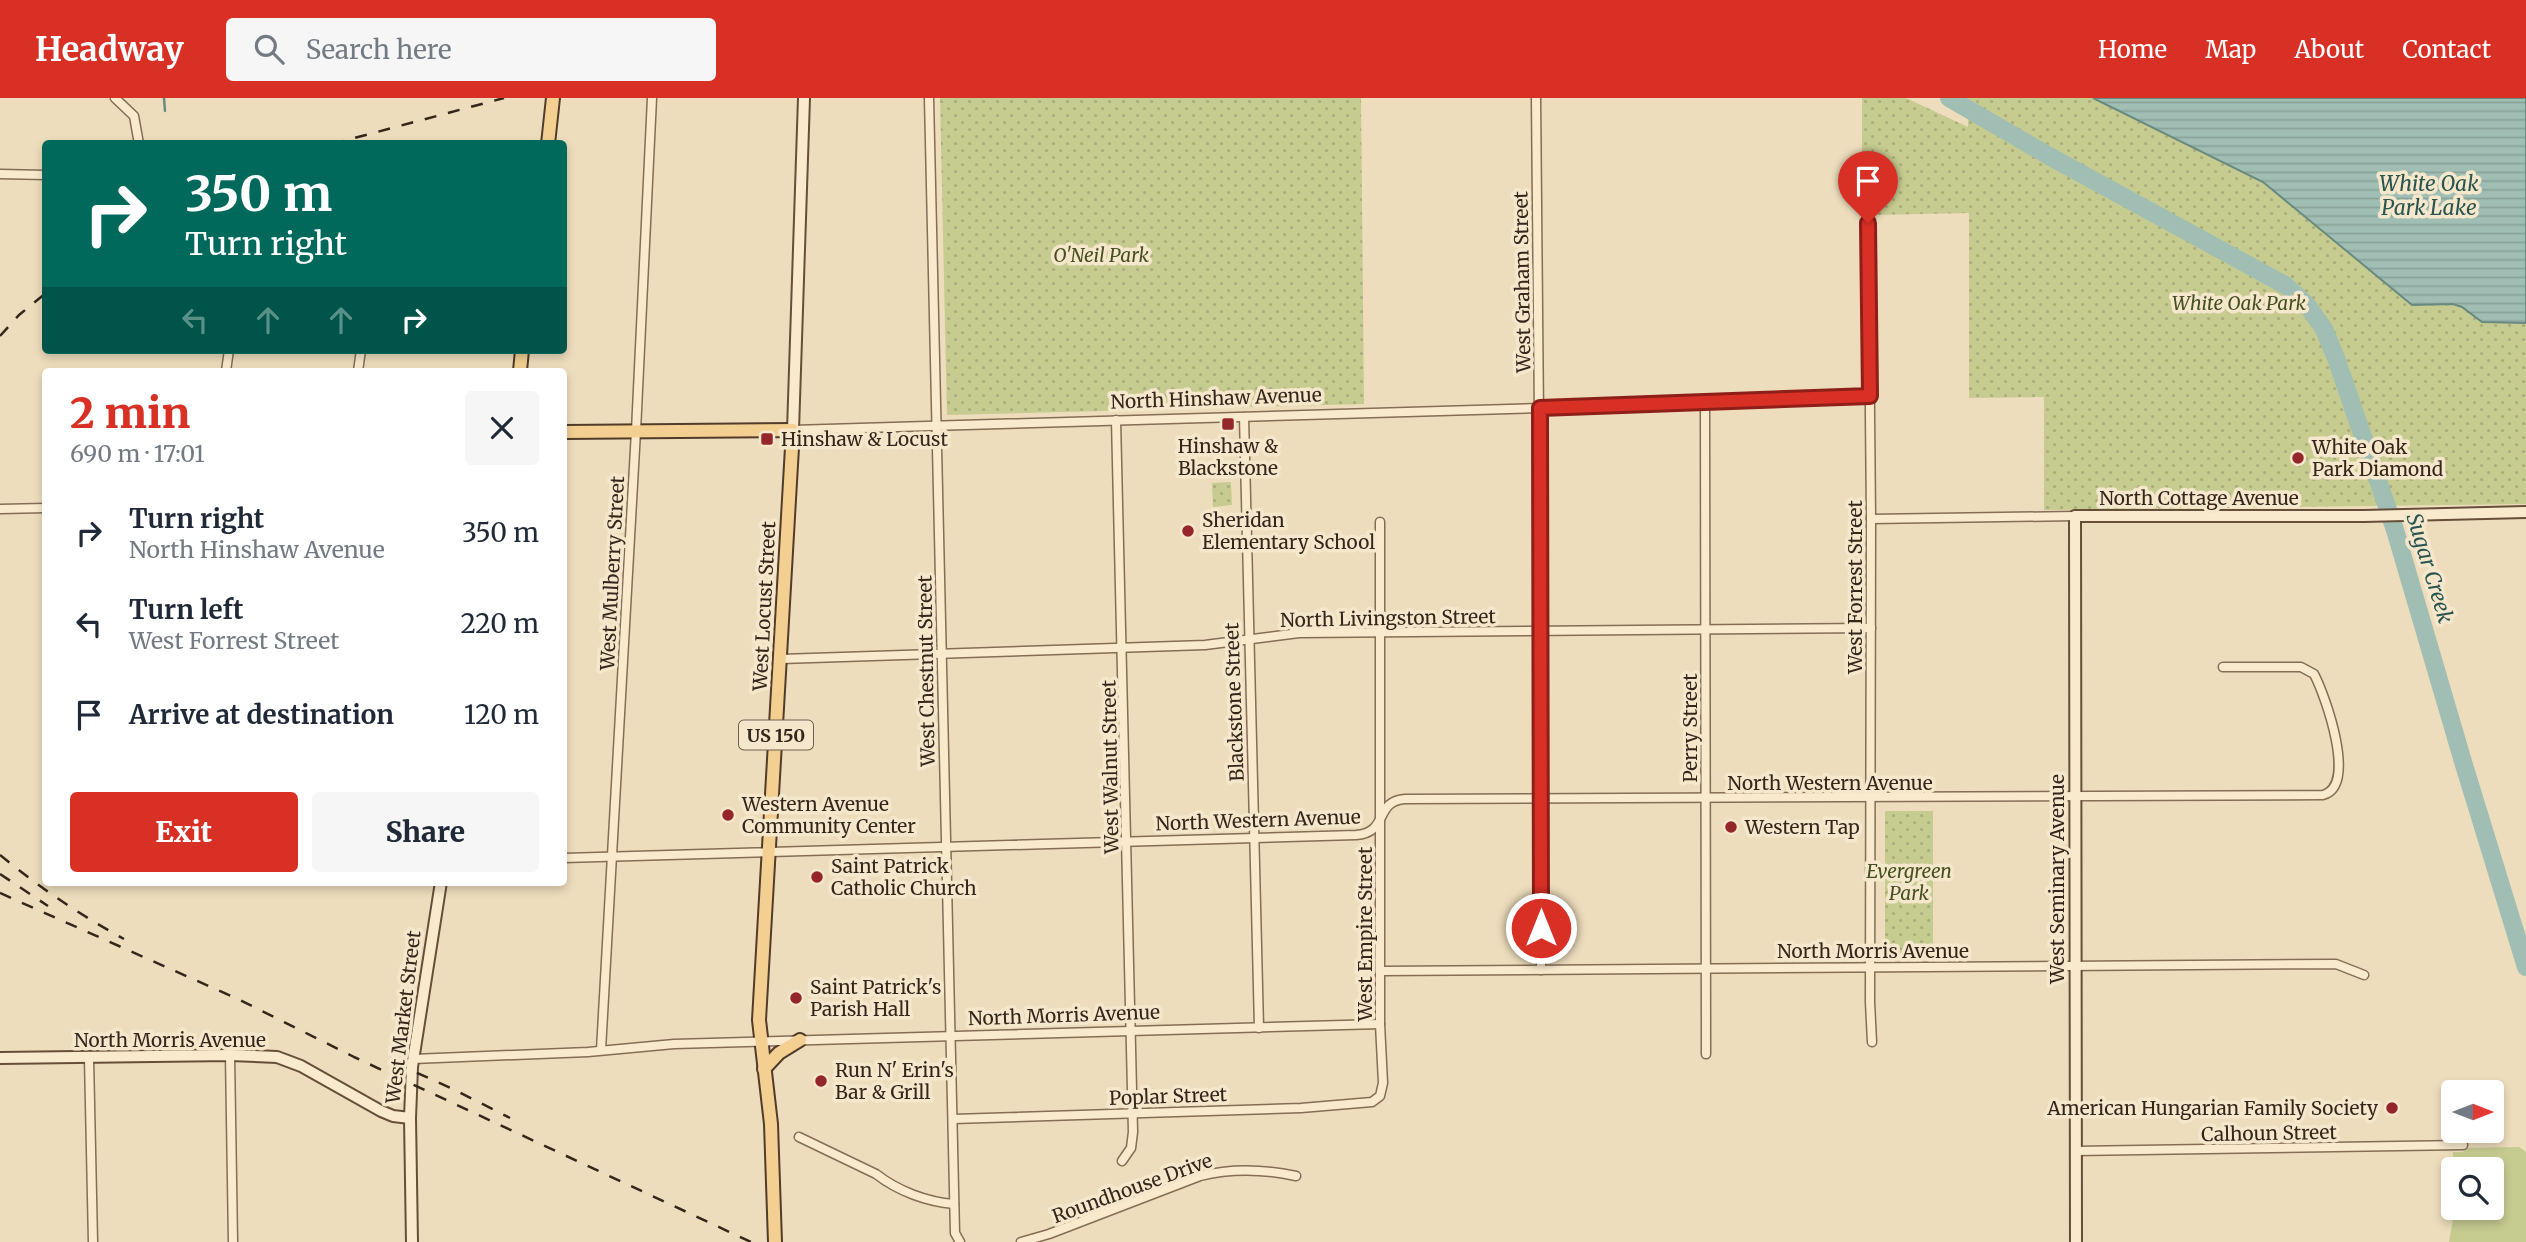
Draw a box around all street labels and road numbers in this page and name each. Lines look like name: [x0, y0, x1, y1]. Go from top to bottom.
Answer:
street label: West Graham Street: [1508, 190, 1536, 374]
street label: North Hinshaw Avenue: [1110, 382, 1322, 414]
street label: West Mulberry Street: [595, 475, 629, 672]
street label: North Cottage Avenue: [2099, 486, 2299, 510]
street label: West Forrest Street: [1843, 500, 1867, 675]
street label: West Locust Street: [748, 520, 780, 693]
street label: West Chestnut Street: [912, 575, 940, 768]
street label: North Livingston Street: [1280, 604, 1497, 632]
street label: Blackstone Street: [1219, 622, 1249, 782]
street label: Perry Street: [1678, 673, 1702, 783]
street label: West Walnut Street: [1096, 679, 1124, 855]
road number: US 150: [739, 720, 813, 750]
street label: North Western Avenue: [1727, 771, 1933, 795]
street label: West Seminary Avenue: [2045, 774, 2069, 985]
street label: North Western Avenue: [1155, 804, 1361, 836]
street label: West Empire Street: [1353, 846, 1377, 1022]
street label: West Market Street: [380, 928, 426, 1106]
street label: North Morris Avenue: [1777, 939, 1969, 963]
street label: North Morris Avenue: [968, 1000, 1160, 1030]
street label: North Morris Avenue: [74, 1028, 266, 1052]
street label: Poplar Street: [1109, 1082, 1228, 1110]
street label: Calhoun Street: [2201, 1120, 2338, 1146]
street label: Roundhouse Drive: [1049, 1148, 1215, 1228]

